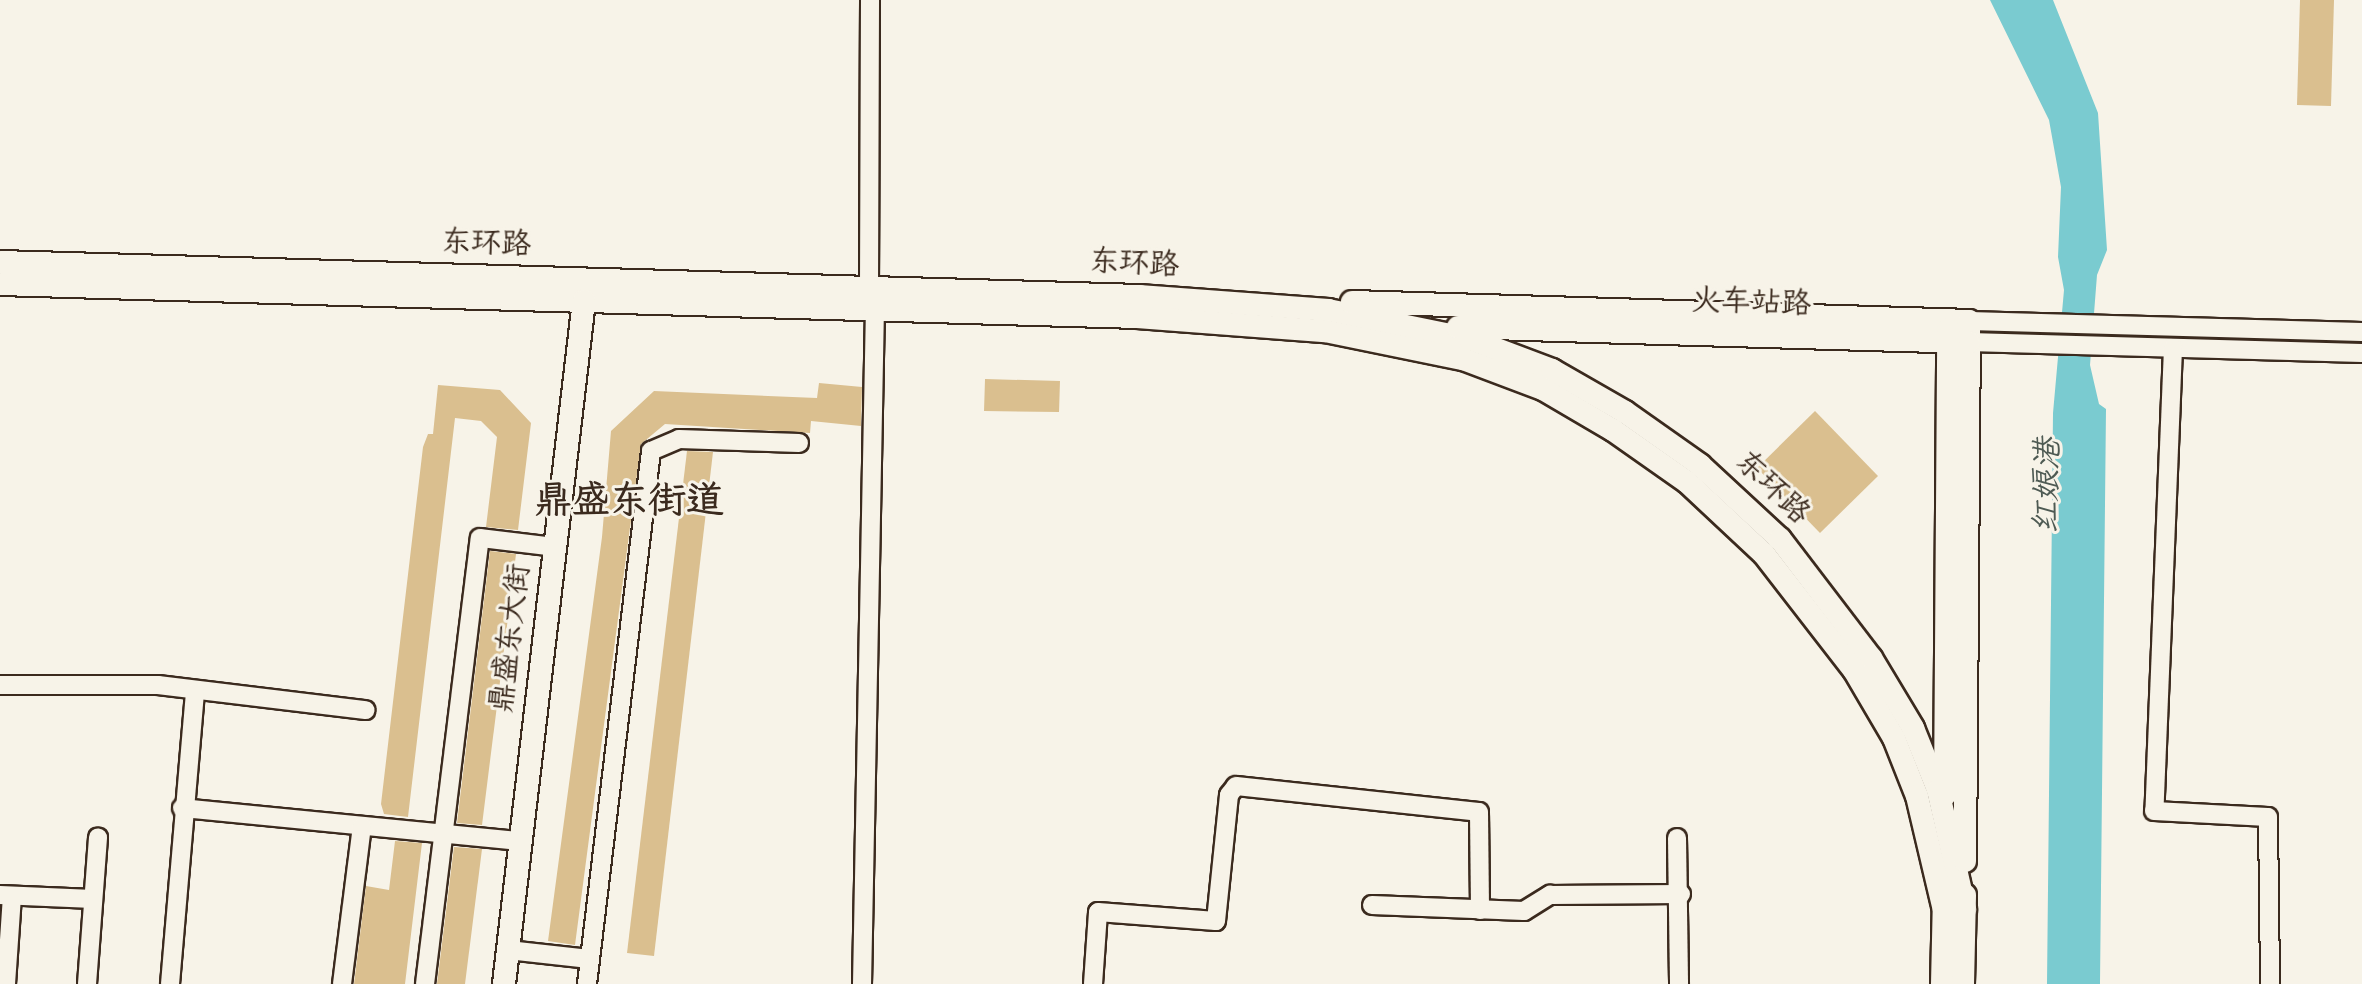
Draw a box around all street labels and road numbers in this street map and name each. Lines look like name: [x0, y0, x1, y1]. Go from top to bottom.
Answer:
street label: 东环路: [440, 227, 532, 267]
street label: 东环路: [1088, 247, 1180, 287]
street label: 火车站路: [1690, 286, 1812, 326]
street label: 东环路: [1725, 446, 1815, 534]
street label: 鼎盛东大街: [487, 562, 541, 716]

